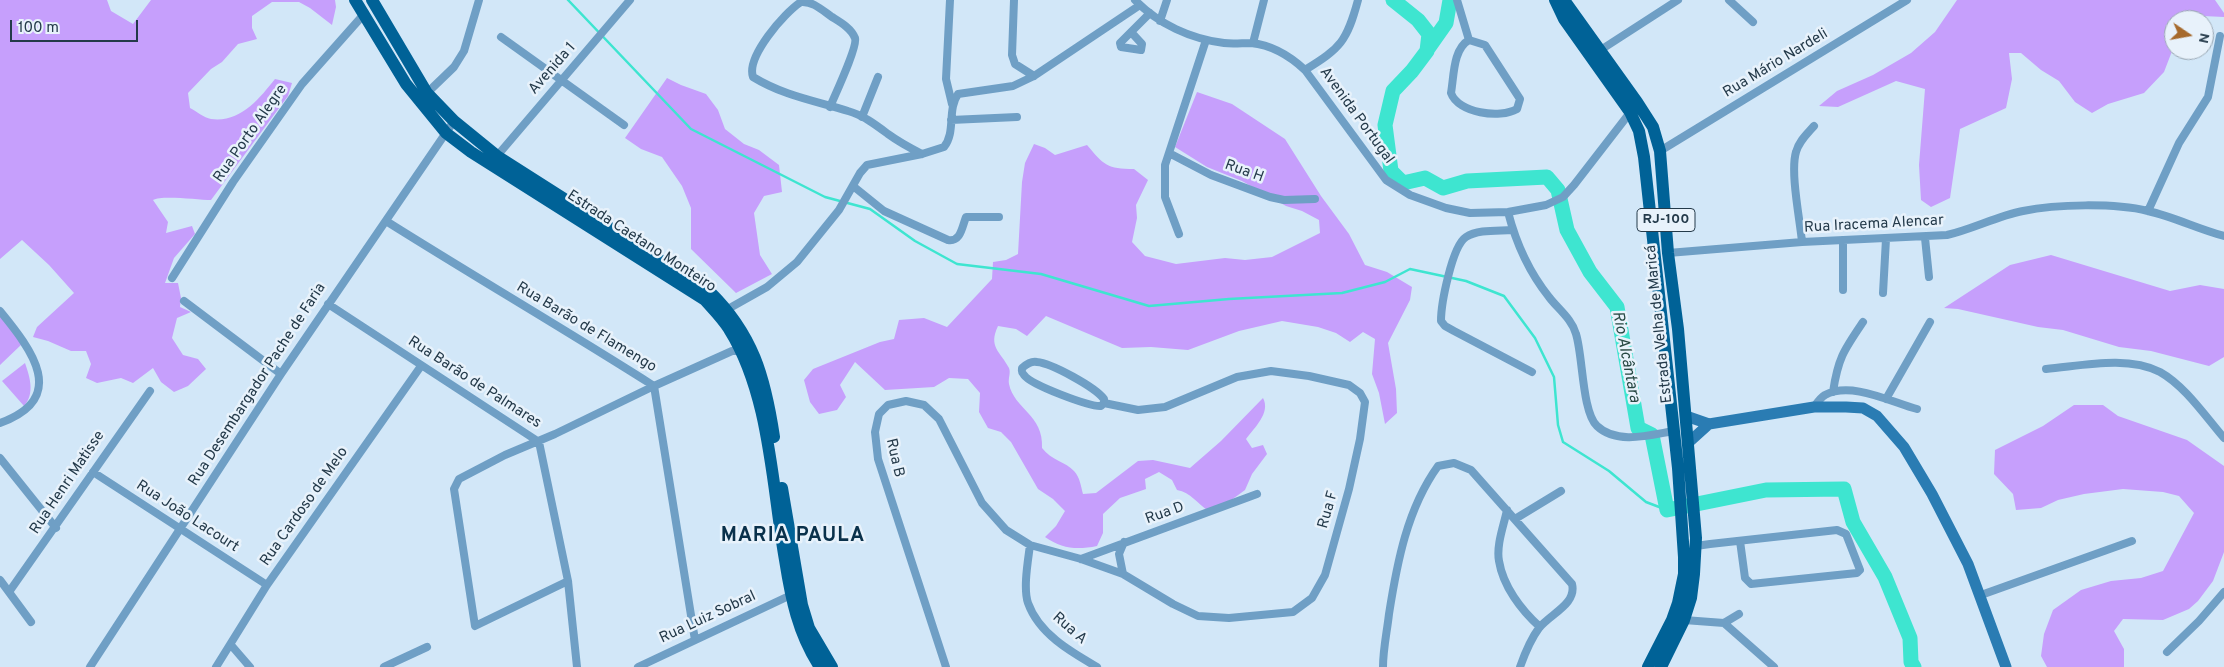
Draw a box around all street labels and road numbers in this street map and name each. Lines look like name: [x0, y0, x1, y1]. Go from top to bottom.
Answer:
street label: Rua Mário Nardeli: [1720, 26, 1832, 102]
street label: Avenida 1: [526, 39, 580, 99]
street label: Avenida Portugal: [1315, 64, 1397, 168]
street label: Rua Porto Alegre: [210, 82, 292, 186]
street label: Rua H: [1222, 157, 1266, 187]
street label: Estrada Caetano Monteiro: [563, 187, 719, 297]
road number: RJ-100: [1637, 208, 1695, 232]
street label: Rua Iracema Alencar: [1804, 212, 1944, 238]
street label: Estrada Velha de Maricá: [1643, 244, 1677, 404]
street label: Rua Barão de Flamengo: [513, 279, 659, 377]
street label: Rua Desembargador Pache de Faria: [186, 280, 330, 490]
street label: Rua Barão de Palmares: [404, 333, 544, 433]
street label: Rua Henri Matisse: [27, 428, 109, 538]
street label: Rua B: [881, 437, 907, 479]
street label: Rua Cardoso de Melo: [257, 444, 353, 570]
street label: Rua João Lacourt: [132, 477, 242, 557]
street label: Rua F: [1315, 489, 1343, 531]
street label: Rua D: [1143, 499, 1187, 529]
street label: Rua Luiz Sobral: [657, 588, 759, 648]
street label: Rua A: [1048, 609, 1090, 649]

